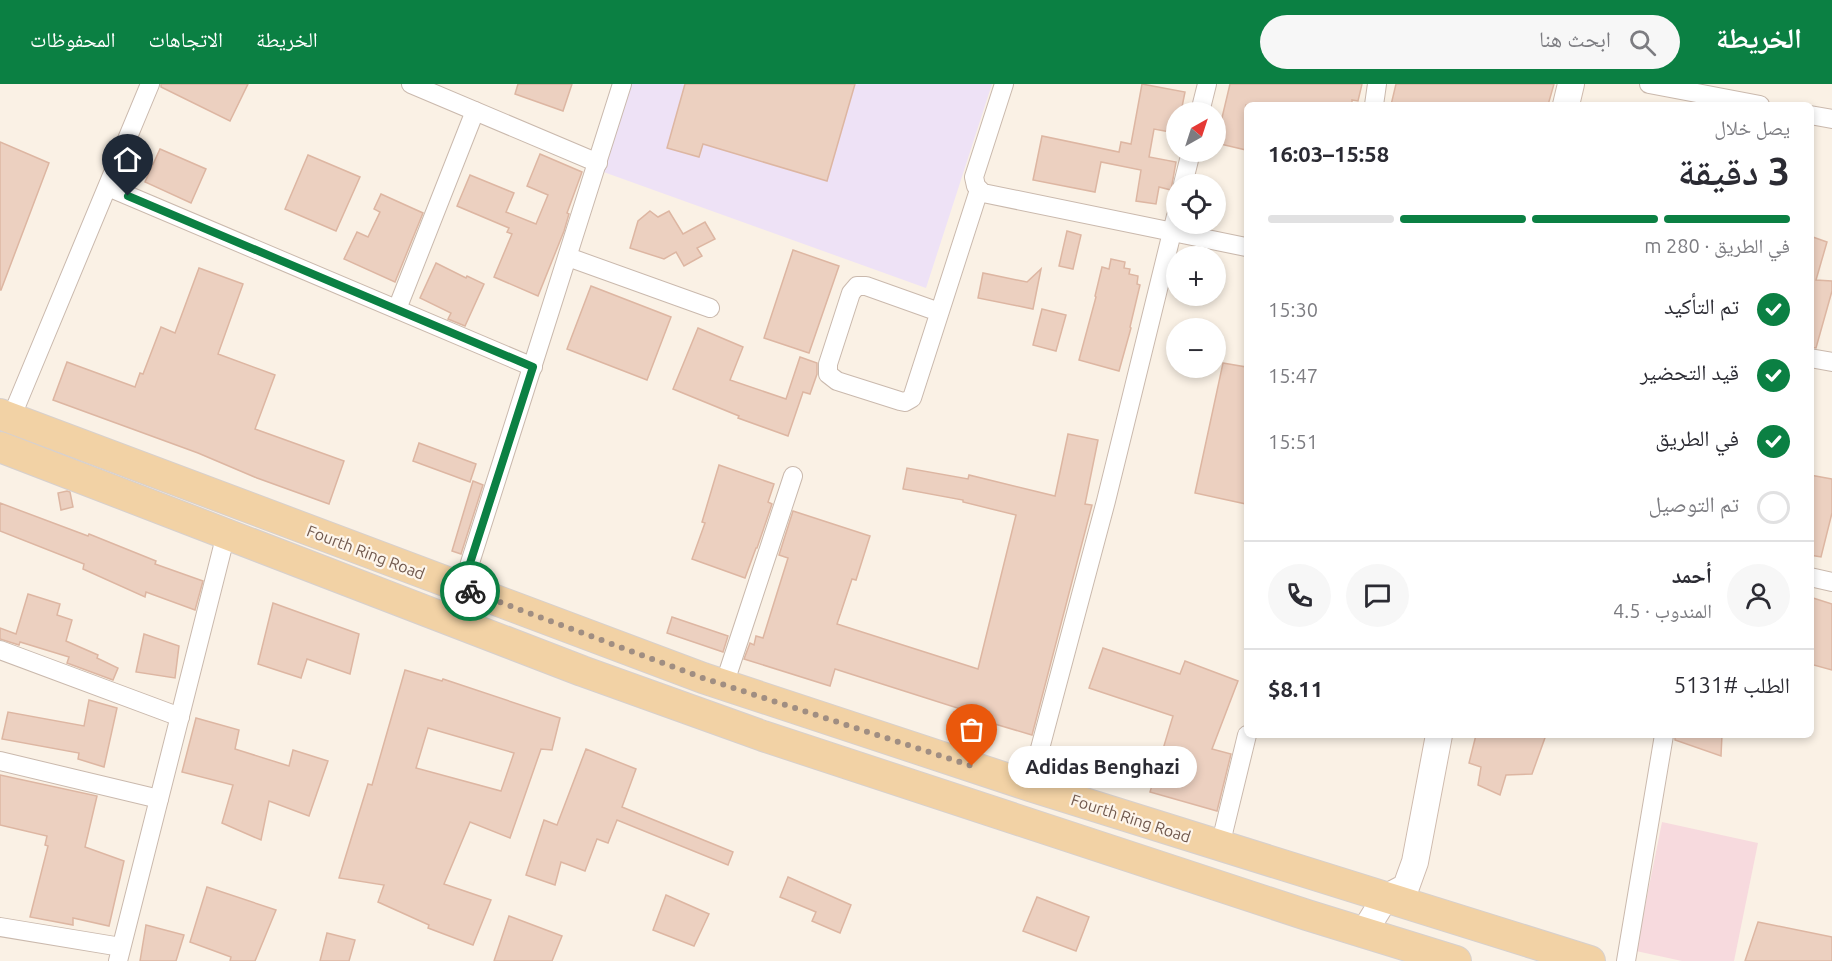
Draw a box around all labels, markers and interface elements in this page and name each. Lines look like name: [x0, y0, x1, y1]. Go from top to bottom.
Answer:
search box: [1260, 15, 1680, 69]
text: الخريطة: [1716, 22, 1802, 53]
text: ابحث هنا: [1539, 26, 1611, 51]
icon: search: [1626, 26, 1659, 59]
text: المحفوظات: [30, 27, 115, 51]
text: الاتجاهات: [148, 27, 223, 51]
text: الخريطة: [256, 27, 318, 51]
north arrow: [1166, 102, 1226, 162]
map controls: [1166, 102, 1226, 378]
text: يصل خلال: [1714, 116, 1790, 139]
pin: [102, 134, 153, 196]
text: 15:58–16:03: [1268, 141, 1389, 166]
icon: home: [111, 143, 144, 176]
text: 3 دقيقة: [1678, 149, 1790, 192]
button: locate: [1166, 174, 1226, 234]
text: في الطريق · 280 m: [1644, 234, 1790, 257]
button: +: [1166, 246, 1226, 306]
text: تم التأكيد: [1664, 293, 1739, 318]
icon: check: [1757, 293, 1790, 326]
text: 15:30: [1268, 298, 1318, 321]
button: −: [1166, 318, 1226, 378]
text: قيد التحضير: [1640, 359, 1739, 384]
icon: check: [1757, 359, 1790, 392]
text: 15:47: [1268, 364, 1318, 387]
text: في الطريق: [1655, 425, 1739, 450]
icon: check: [1757, 425, 1790, 458]
text: 15:51: [1268, 430, 1318, 453]
text: تم التوصيل: [1648, 491, 1739, 516]
street label: Fourth Ring Road: [305, 521, 427, 583]
courier: [440, 561, 500, 621]
text: أحمد: [1672, 562, 1712, 587]
button: phone: [1268, 564, 1331, 627]
button: chat: [1346, 564, 1409, 627]
button: person: [1727, 564, 1790, 627]
icon: bike: [454, 575, 487, 608]
text: المندوب · 4.5: [1613, 599, 1712, 622]
text: الطلب #5131: [1674, 672, 1790, 697]
text: $8.11: [1268, 676, 1323, 701]
pin: [946, 704, 997, 766]
icon: bag: [955, 713, 988, 746]
callout: Adidas Benghazi: [1008, 745, 1197, 787]
text: Adidas Benghazi: [1025, 755, 1180, 778]
street label: Fourth Ring Road: [1069, 790, 1193, 846]

